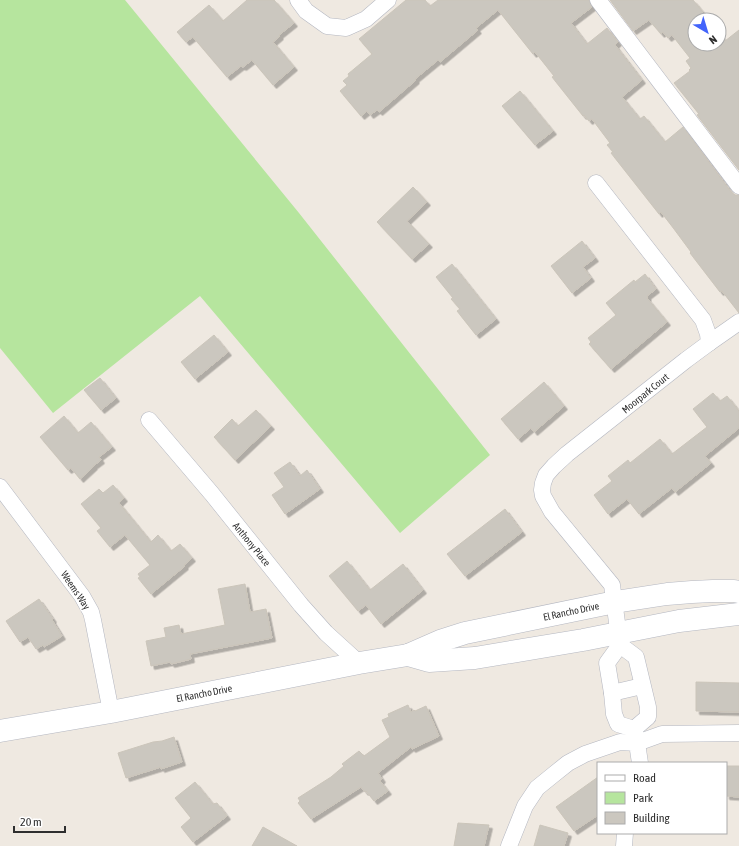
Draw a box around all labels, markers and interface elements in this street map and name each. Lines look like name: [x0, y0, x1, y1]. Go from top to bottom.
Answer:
north arrow: [687, 12, 727, 52]
text: N: [707, 33, 719, 47]
street label: Moorpark Court: [620, 371, 671, 416]
street label: Anthony Place: [231, 520, 273, 569]
street label: Weems Way: [59, 569, 92, 612]
street label: El Rancho Drive: [542, 600, 600, 623]
street label: El Rancho Drive: [175, 683, 233, 704]
legend: [597, 762, 727, 834]
text: Road: [633, 771, 656, 785]
text: Park: [633, 791, 654, 805]
scale bar: [14, 808, 65, 834]
text: Building: [633, 811, 671, 825]
text: 20 m: [20, 815, 42, 829]

